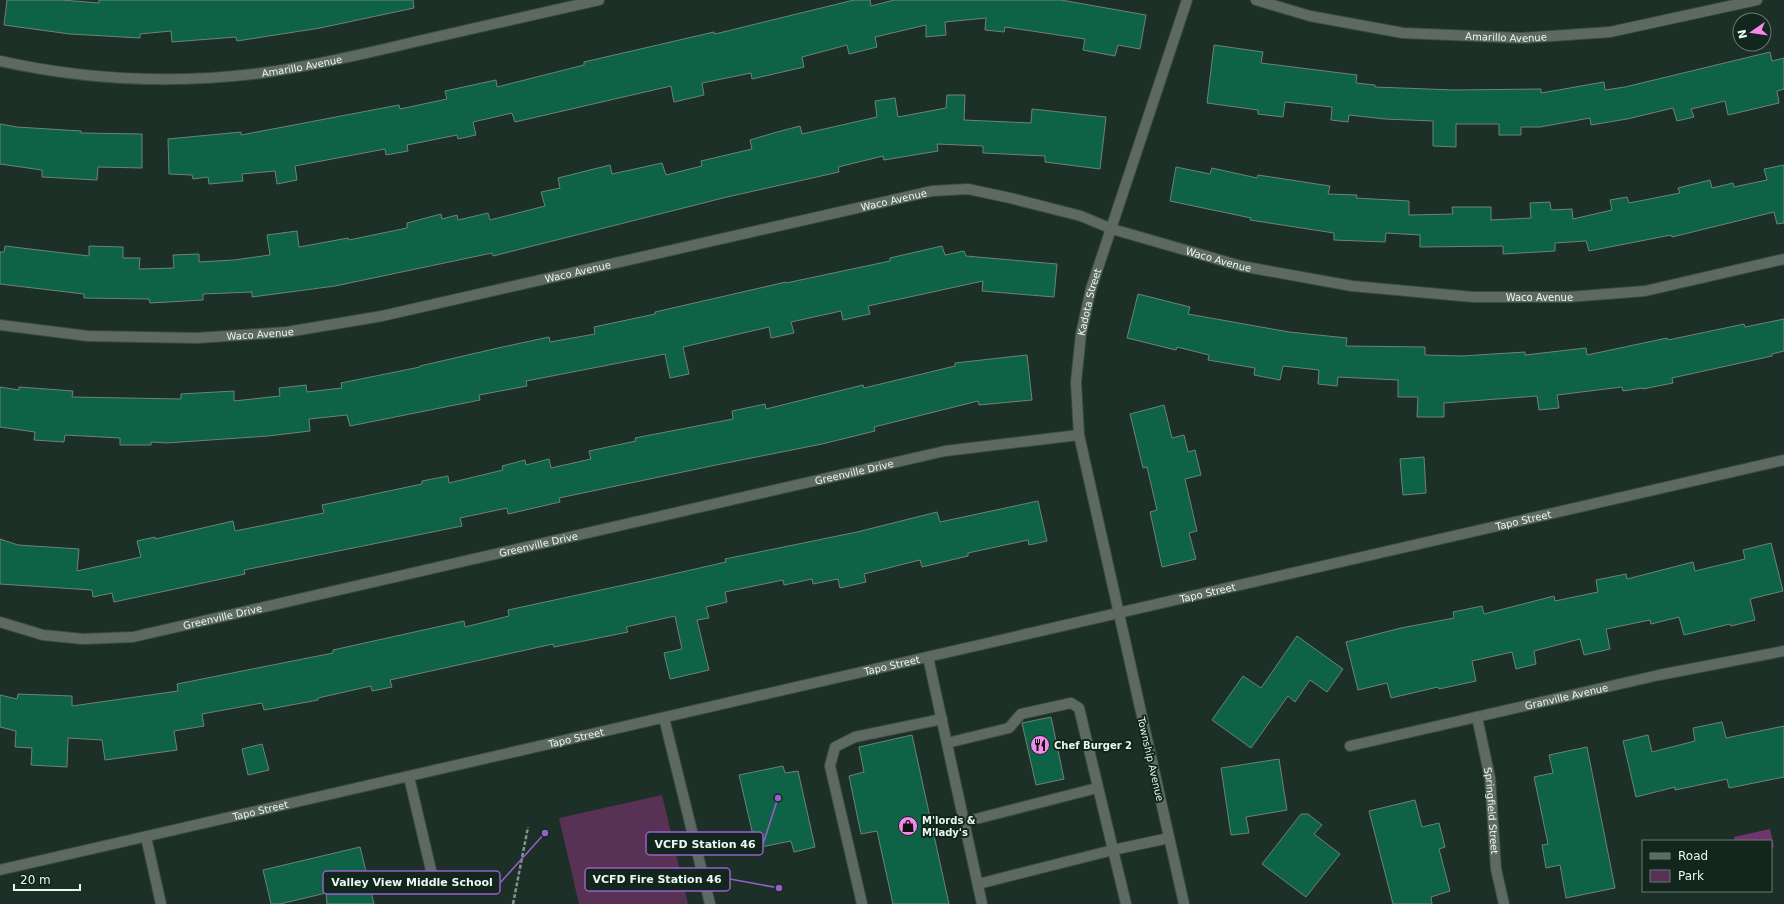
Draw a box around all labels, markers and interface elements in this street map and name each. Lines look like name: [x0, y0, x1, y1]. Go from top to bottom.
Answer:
north arrow: [1732, 12, 1772, 52]
text: N: [1735, 28, 1750, 40]
street label: Amarillo Avenue: [1465, 31, 1547, 44]
street label: Amarillo Avenue: [261, 54, 343, 79]
street label: Waco Avenue: [860, 187, 928, 213]
street label: Waco Avenue: [1185, 245, 1252, 274]
street label: Waco Avenue: [544, 259, 612, 285]
street label: Kadota Street: [1076, 267, 1103, 337]
street label: Waco Avenue: [1506, 292, 1574, 303]
street label: Waco Avenue: [226, 326, 295, 342]
street label: Greenville Drive: [814, 458, 895, 487]
street label: Tapo Street: [1494, 509, 1552, 532]
street label: Greenville Drive: [498, 530, 579, 559]
street label: Tapo Street: [1178, 581, 1237, 605]
street label: Greenville Drive: [182, 603, 263, 631]
street label: Tapo Street: [862, 654, 921, 677]
street label: Granville Avenue: [1524, 682, 1609, 712]
street label: Township Avenue: [1135, 715, 1166, 802]
street label: Tapo Street: [546, 726, 605, 750]
restaurant icon: Chef Burger 2: [1029, 734, 1051, 756]
place label: Chef Burger 2: [1054, 740, 1132, 751]
street label: Springfield Street: [1482, 766, 1500, 855]
street label: Tapo Street: [230, 799, 289, 823]
shop icon: M'lords & M'lady's: [897, 815, 919, 837]
place label: M'lords & M'lady's: [922, 815, 976, 838]
callout: VCFD Station 46: [646, 832, 763, 855]
text: VCFD Station 46: [654, 838, 756, 851]
legend: [1642, 840, 1772, 892]
text: Road: [1678, 849, 1708, 863]
scale bar: [14, 866, 80, 892]
callout: VCFD Fire Station 46: [585, 868, 730, 891]
text: Park: [1678, 869, 1704, 883]
callout: Valley View Middle School: [323, 871, 500, 894]
text: 20 m: [20, 873, 51, 887]
text: VCFD Fire Station 46: [592, 873, 722, 886]
text: Valley View Middle School: [331, 876, 493, 889]

